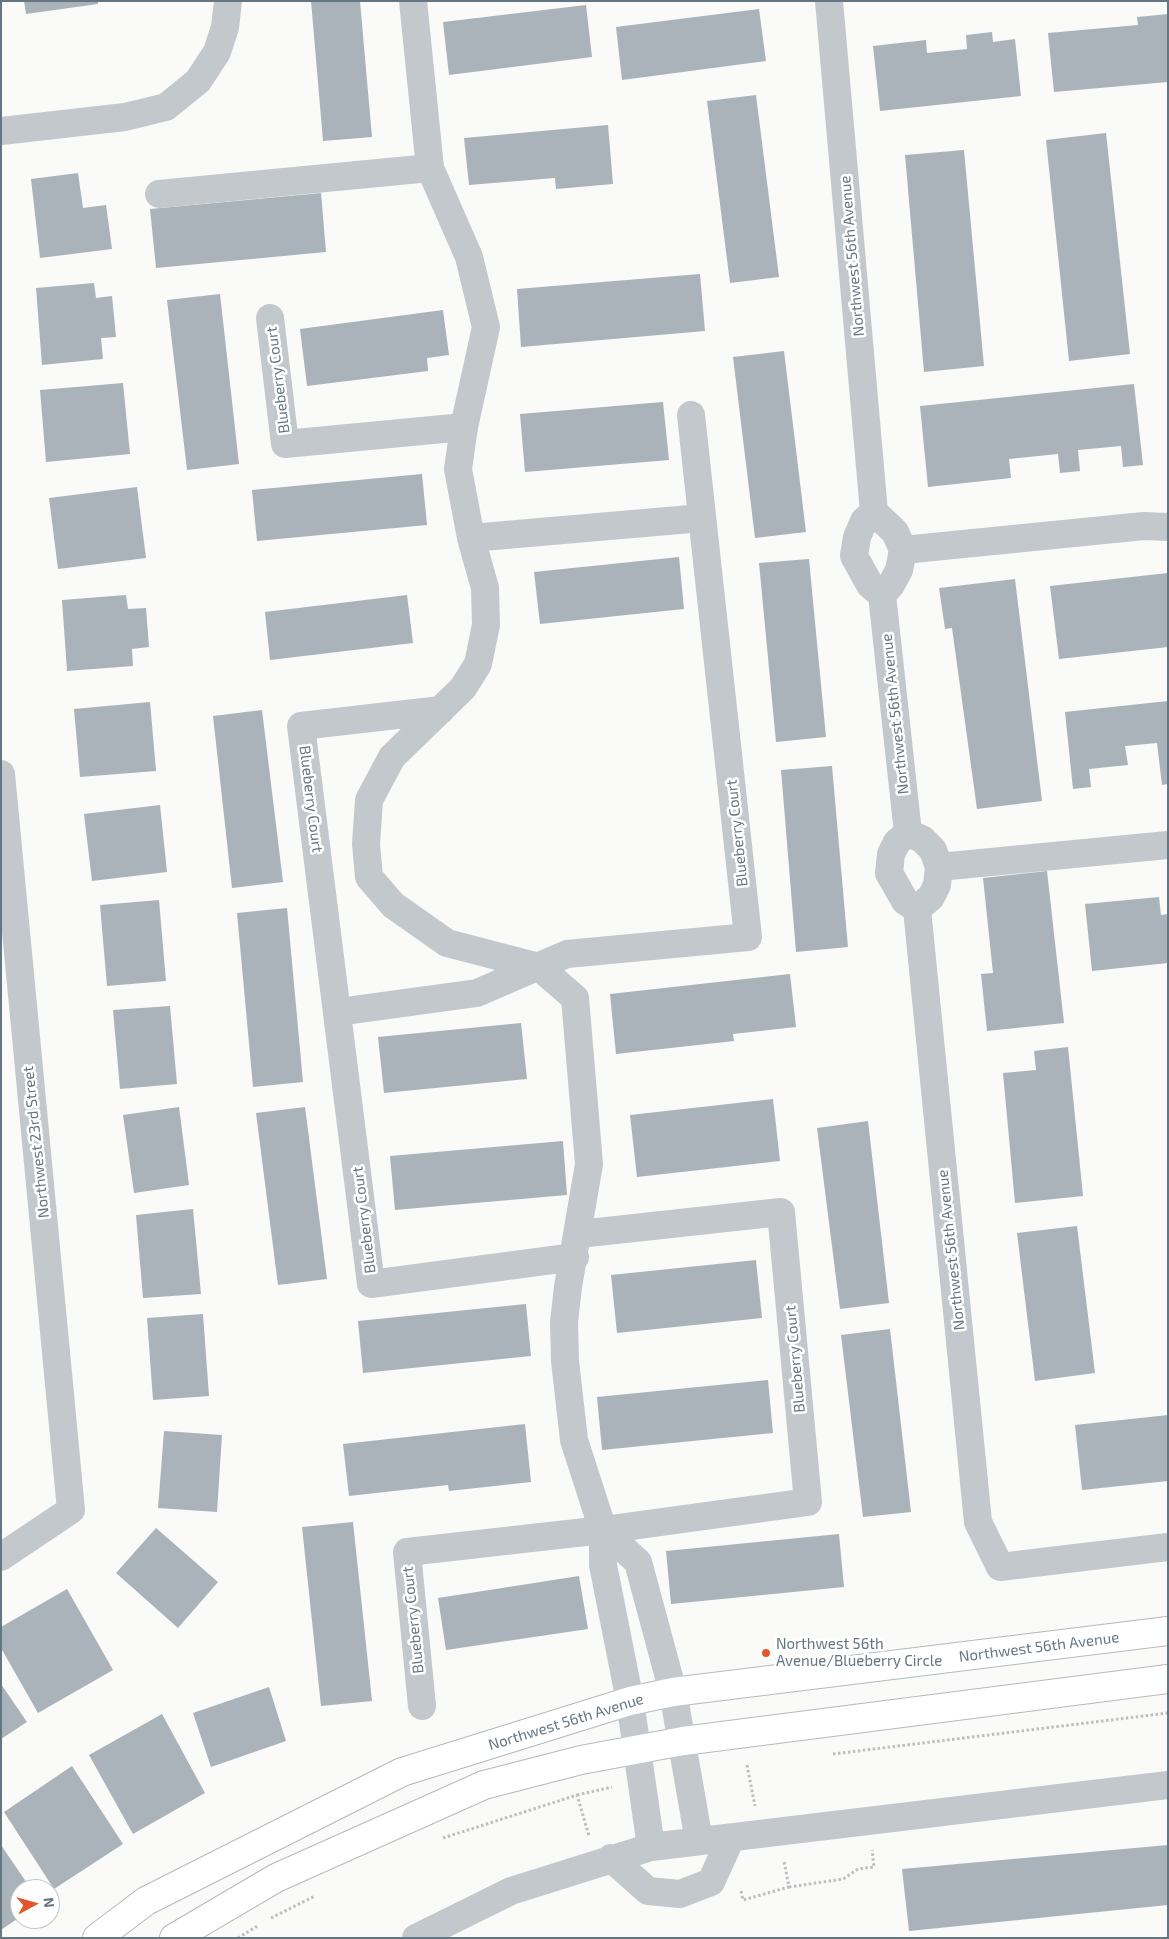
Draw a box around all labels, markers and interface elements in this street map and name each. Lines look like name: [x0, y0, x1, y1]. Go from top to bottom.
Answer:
street label: Northwest 56th Avenue: [836, 175, 868, 337]
street label: Blueberry Court: [263, 325, 293, 435]
street label: Northwest 56th Avenue: [878, 633, 912, 795]
street label: Blueberry Court: [296, 744, 326, 854]
street label: Blueberry Court: [722, 779, 752, 887]
street label: Northwest 23rd Street: [19, 1065, 53, 1219]
street label: Blueberry Court: [349, 1165, 379, 1275]
street label: Northwest 56th Avenue: [934, 1169, 968, 1331]
street label: Blueberry Court: [781, 1305, 809, 1413]
street label: Blueberry Court: [398, 1566, 428, 1674]
street label: Northwest 56th Avenue: [958, 1628, 1120, 1666]
place label: Northwest 56th Avenue/Blueberry Circle: [776, 1635, 942, 1670]
marker: Northwest 56th Avenue/Blueberry Circle: [760, 1647, 772, 1659]
street label: Northwest 56th Avenue: [486, 1690, 646, 1754]
north arrow: [10, 1879, 60, 1929]
text: N: [40, 1897, 58, 1908]

